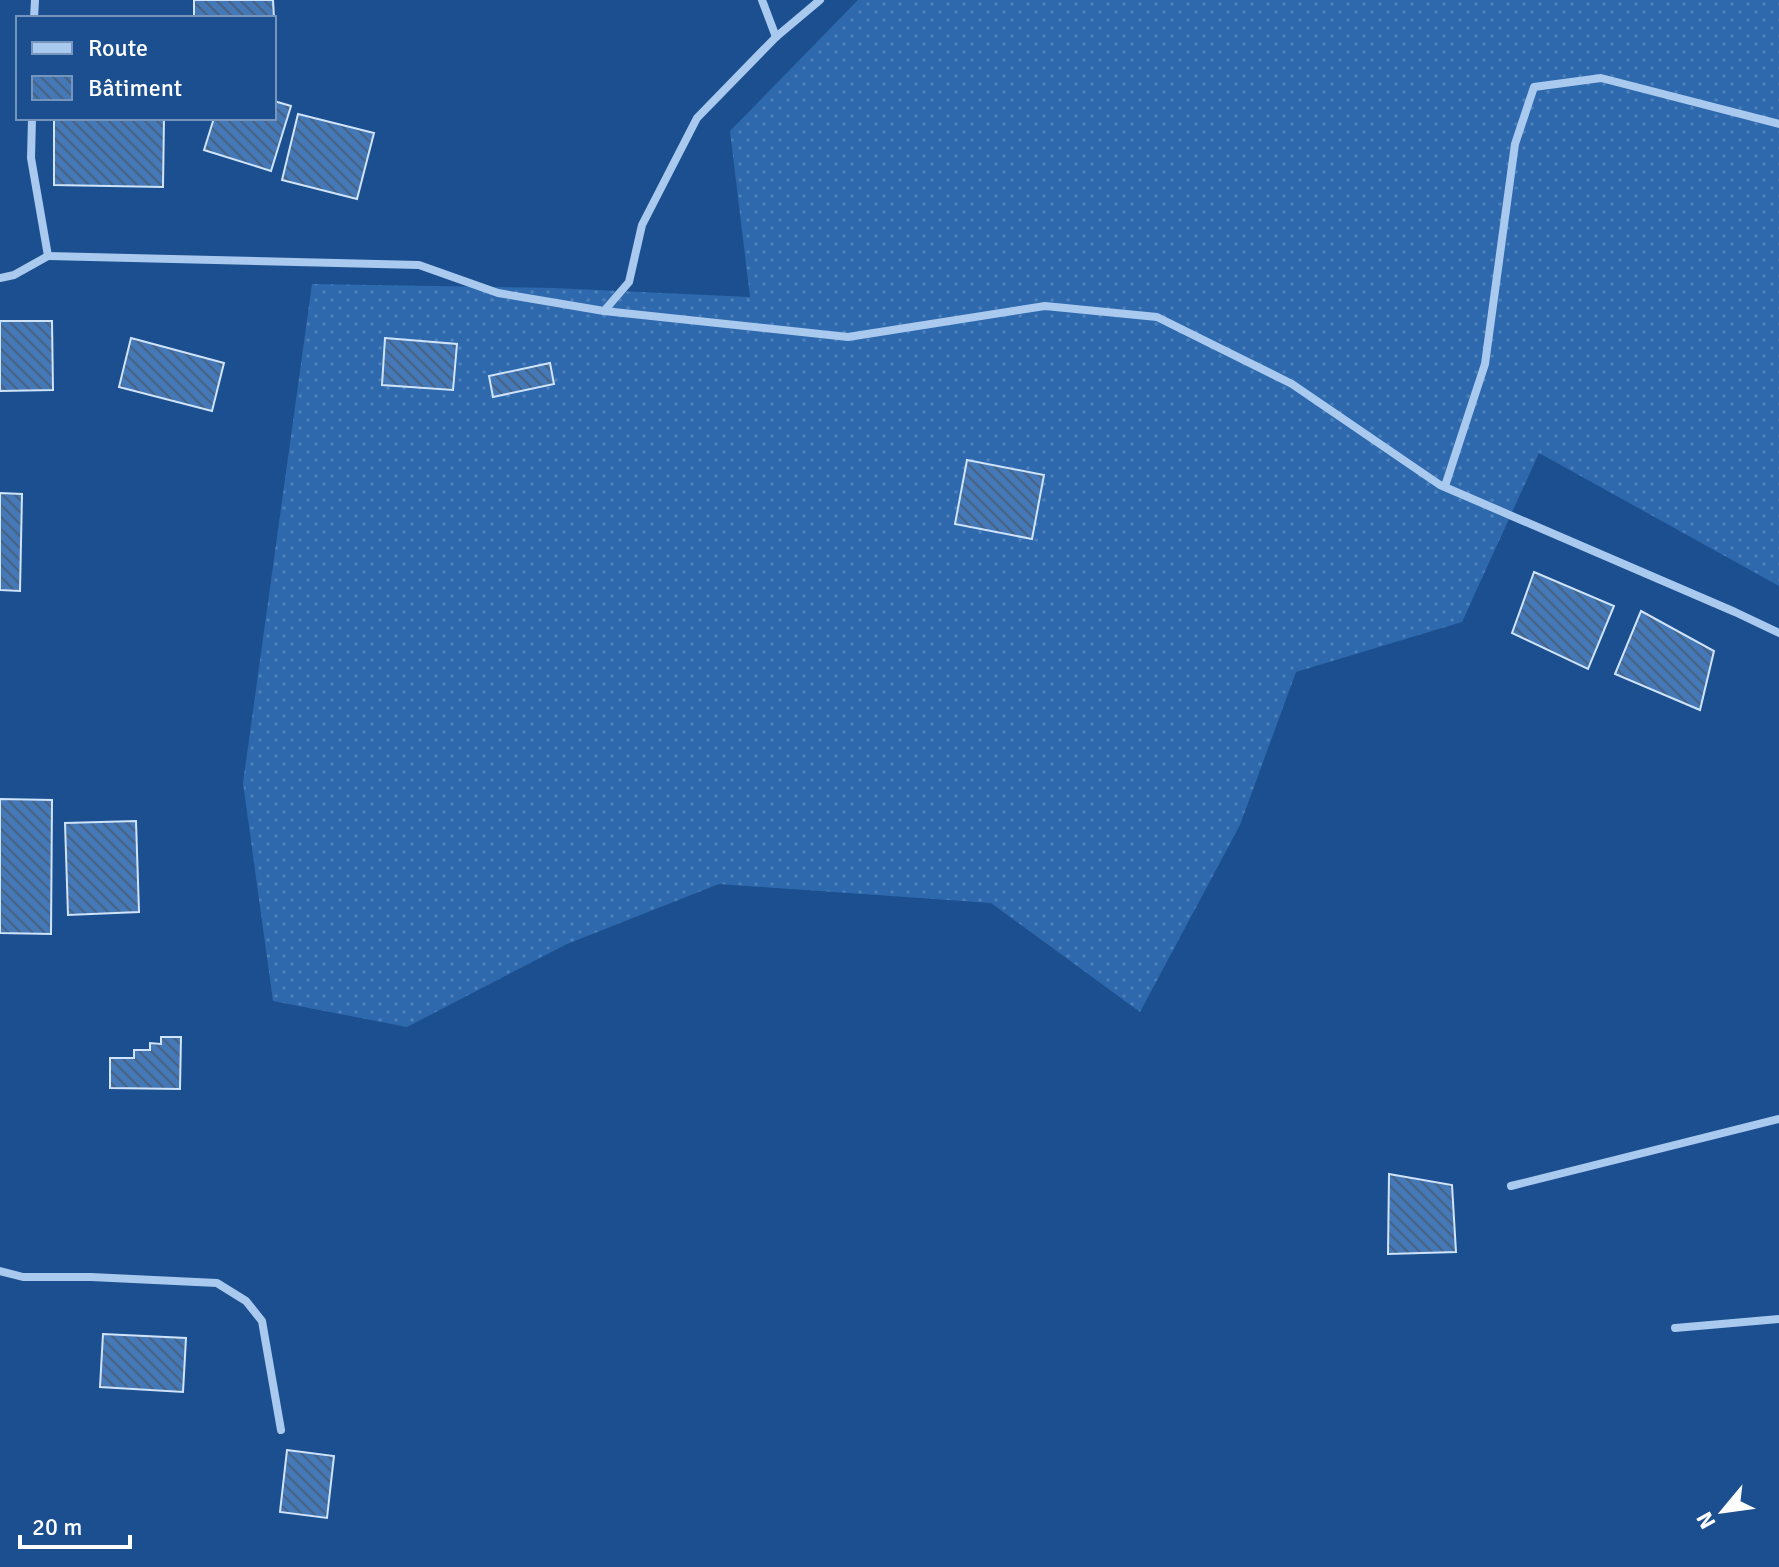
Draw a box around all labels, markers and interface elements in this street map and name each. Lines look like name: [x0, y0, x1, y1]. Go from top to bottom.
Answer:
legend: [16, 16, 276, 120]
text: Route: [88, 33, 148, 63]
text: Bâtiment: [88, 73, 182, 103]
north arrow: [1683, 1471, 1763, 1551]
scale bar: [20, 1499, 130, 1549]
text: N: [1690, 1507, 1721, 1534]
text: 20 m: [32, 1512, 82, 1542]

